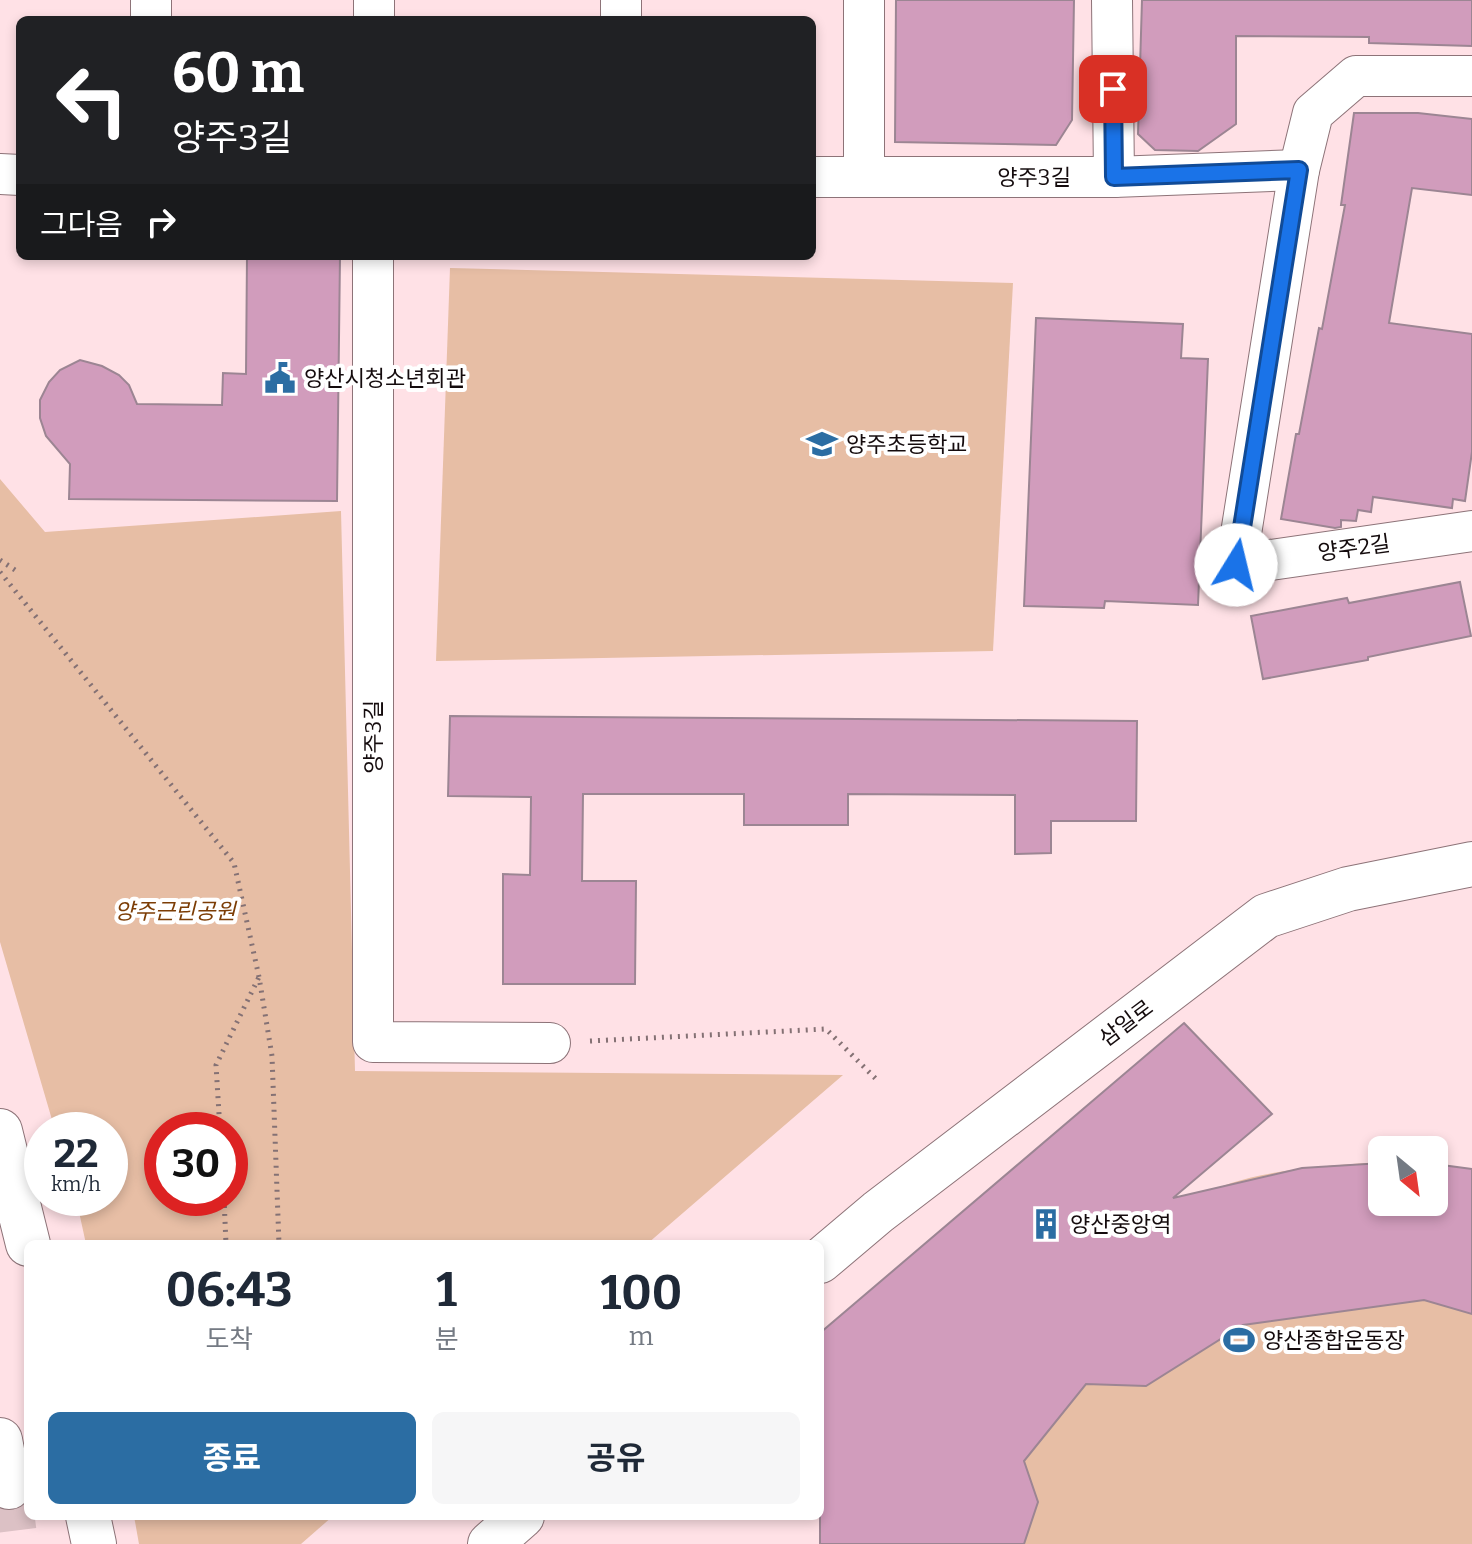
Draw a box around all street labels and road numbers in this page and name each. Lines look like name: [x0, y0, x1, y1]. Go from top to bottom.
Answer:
street label: 양주3길: [997, 164, 1071, 191]
street label: 양주2길: [1316, 530, 1392, 566]
street label: 양주3길: [360, 700, 387, 774]
street label: 삼일로: [1094, 994, 1158, 1052]

